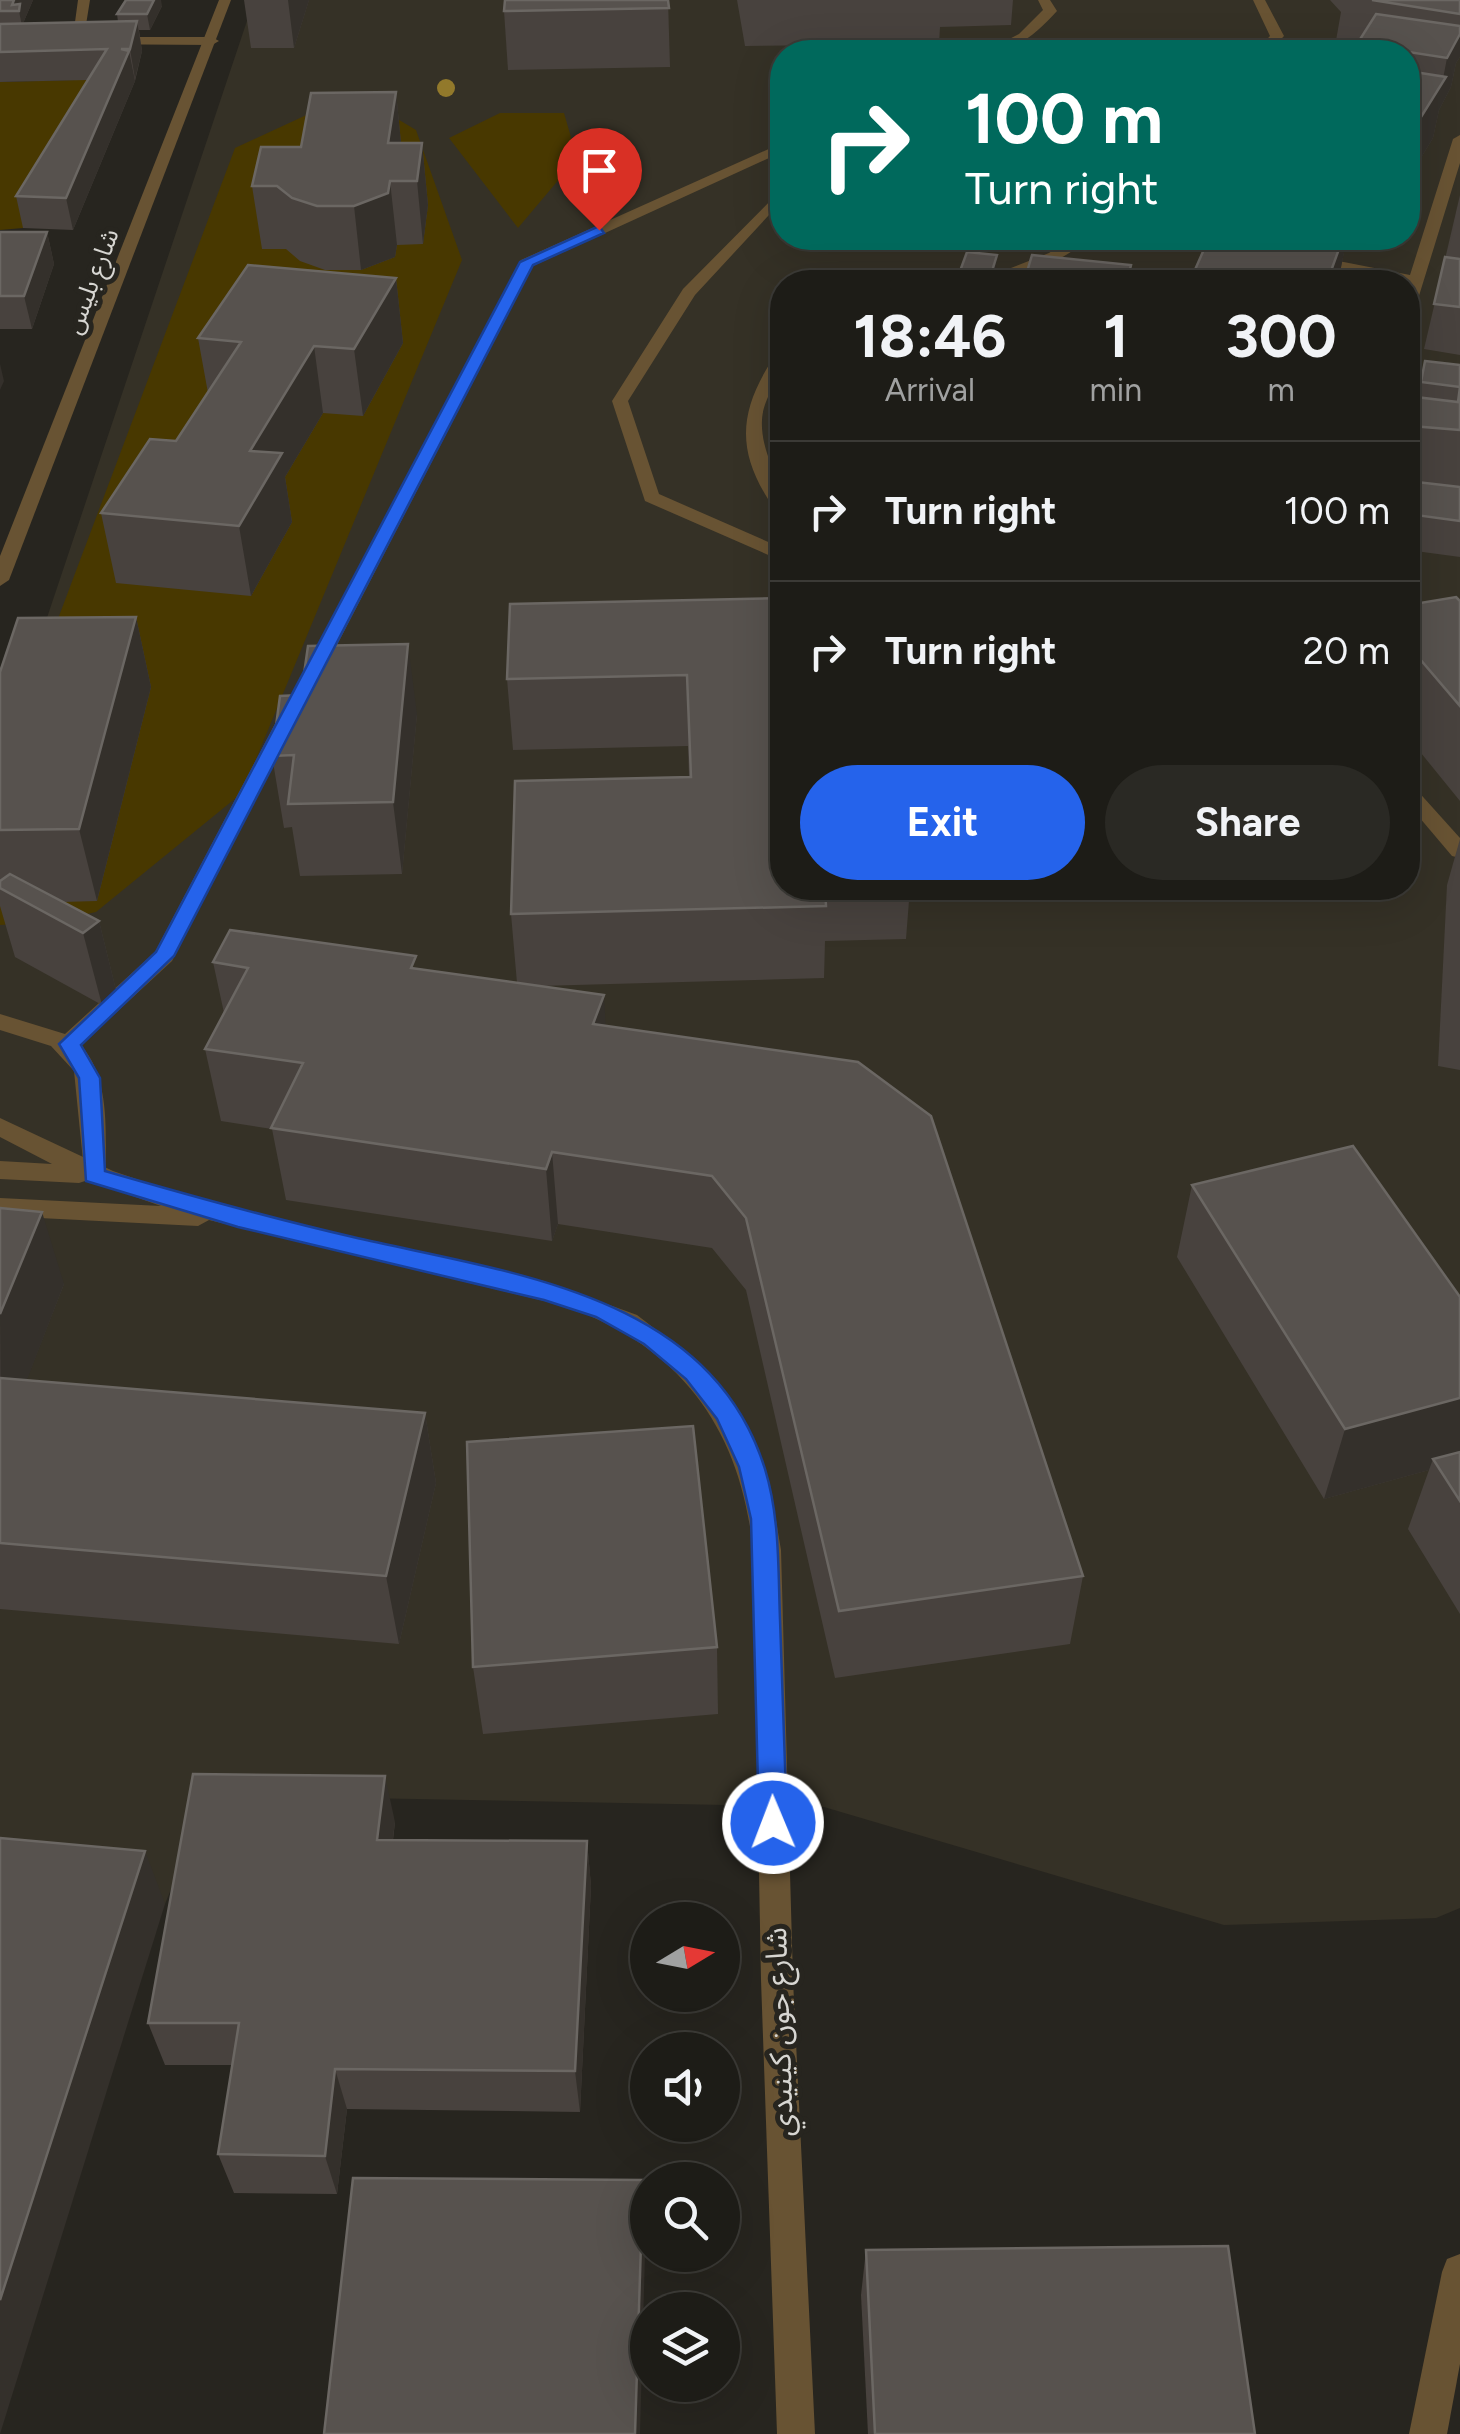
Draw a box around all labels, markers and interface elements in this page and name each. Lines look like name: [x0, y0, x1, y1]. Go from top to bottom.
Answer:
text: 100 m: [965, 76, 1163, 161]
icon: right: [800, 80, 930, 210]
pin: [557, 128, 642, 231]
icon: arrive: [572, 143, 627, 198]
text: Turn right: [965, 161, 1158, 215]
street label: شارع بليس: [57, 224, 128, 339]
text: 18:46: [853, 300, 1006, 372]
text: 1: [1103, 300, 1129, 372]
text: 300: [1225, 300, 1337, 372]
text: Arrival: [885, 371, 975, 409]
text: min: [1090, 371, 1142, 409]
text: m: [1267, 371, 1295, 409]
icon: right: [800, 484, 855, 539]
text: Turn right: [885, 488, 1057, 534]
text: 100 m: [1284, 488, 1390, 534]
icon: right: [800, 624, 855, 679]
text: Turn right: [885, 628, 1057, 674]
text: 20 m: [1303, 628, 1390, 674]
button: Exit: [800, 765, 1085, 880]
button: Share: [1105, 765, 1390, 880]
position arrow: [721, 1771, 825, 1875]
north arrow: [630, 1902, 740, 2012]
map controls: [630, 1902, 740, 2402]
street label: شارع جون كينيدي: [757, 1927, 806, 2137]
button: sound: [630, 2032, 740, 2142]
button: search: [630, 2162, 740, 2272]
button: layers: [630, 2292, 740, 2402]

